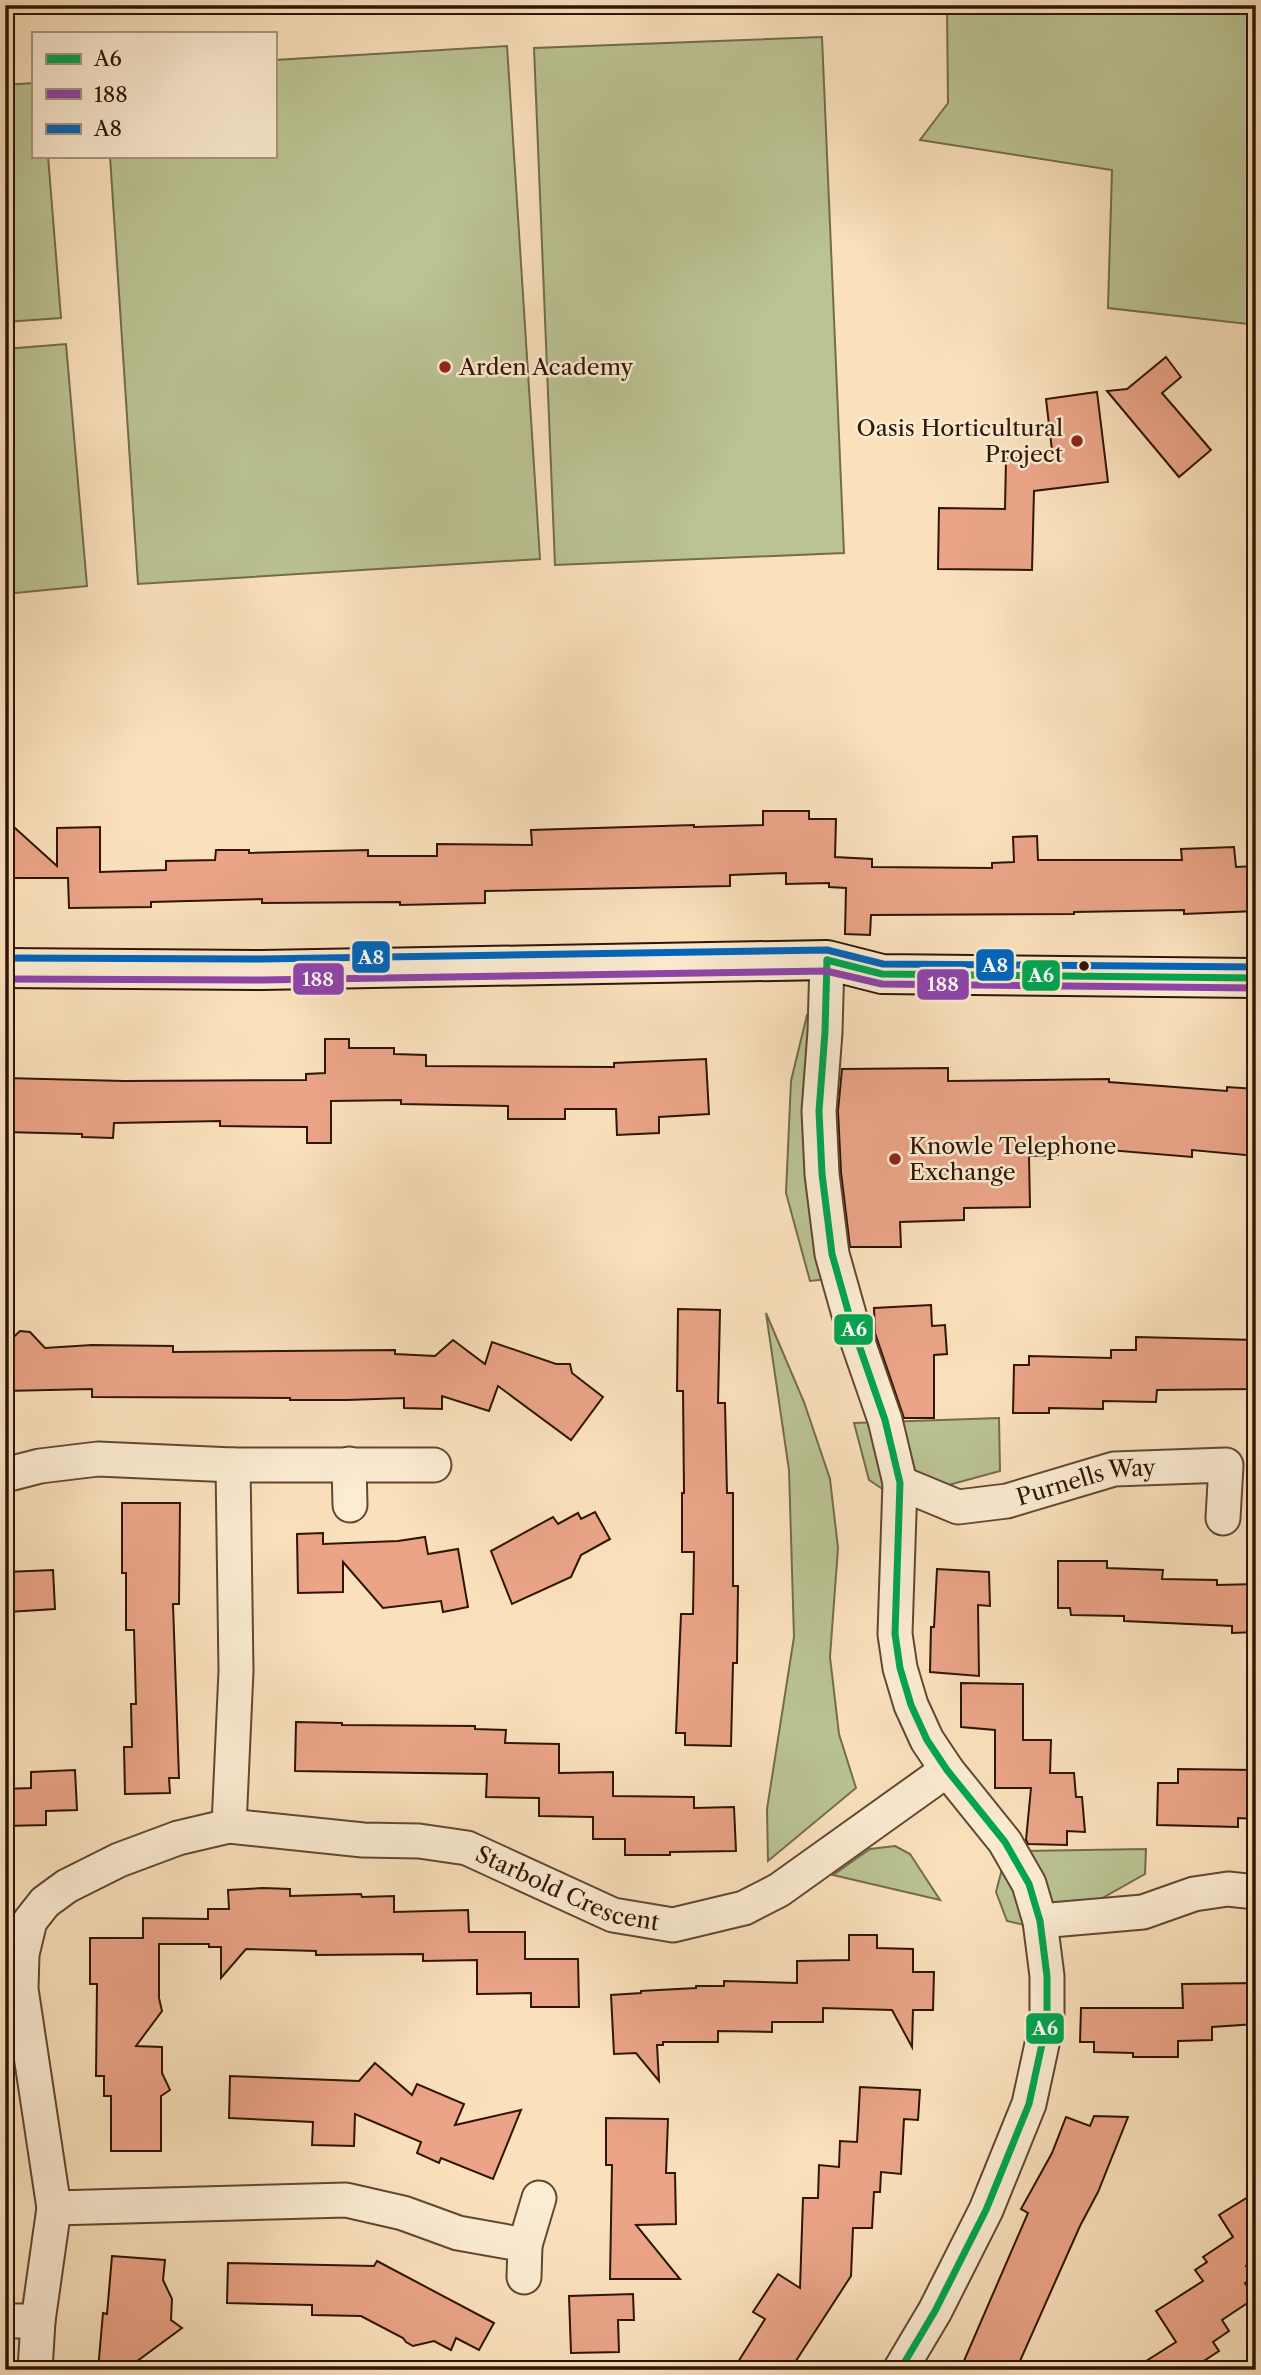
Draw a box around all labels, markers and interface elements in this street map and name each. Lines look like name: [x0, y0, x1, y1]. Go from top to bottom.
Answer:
legend: [32, 32, 276, 158]
text: A6: [93, 46, 122, 71]
text: 188: [94, 82, 128, 107]
text: A8: [93, 116, 122, 141]
place label: Arden Academy: [458, 353, 634, 381]
marker: Arden Academy: [437, 359, 453, 375]
place label: Oasis Horticultural Project: [857, 414, 1063, 468]
marker: Oasis Horticultural Project: [1069, 433, 1085, 449]
line badge: A8: [351, 940, 391, 974]
text: A8: [357, 946, 384, 969]
line badge: A8: [975, 948, 1015, 982]
text: A8: [981, 954, 1008, 977]
line badge: A6: [1021, 959, 1061, 992]
unlabelled marker: [1077, 959, 1091, 973]
line badge: 188: [292, 962, 345, 996]
text: A6: [1027, 964, 1054, 987]
text: 188: [302, 968, 334, 991]
line badge: 188: [916, 968, 970, 1001]
text: 188: [927, 973, 959, 996]
place label: Knowle Telephone Exchange: [909, 1132, 1116, 1186]
marker: Knowle Telephone Exchange: [887, 1151, 903, 1167]
line badge: A6: [833, 1313, 874, 1346]
text: A6: [840, 1318, 867, 1341]
street label: Purnells Way: [1013, 1454, 1156, 1511]
street label: Starbold Crescent: [471, 1840, 661, 1936]
line badge: A6: [1025, 2012, 1065, 2045]
text: A6: [1031, 2017, 1058, 2040]

